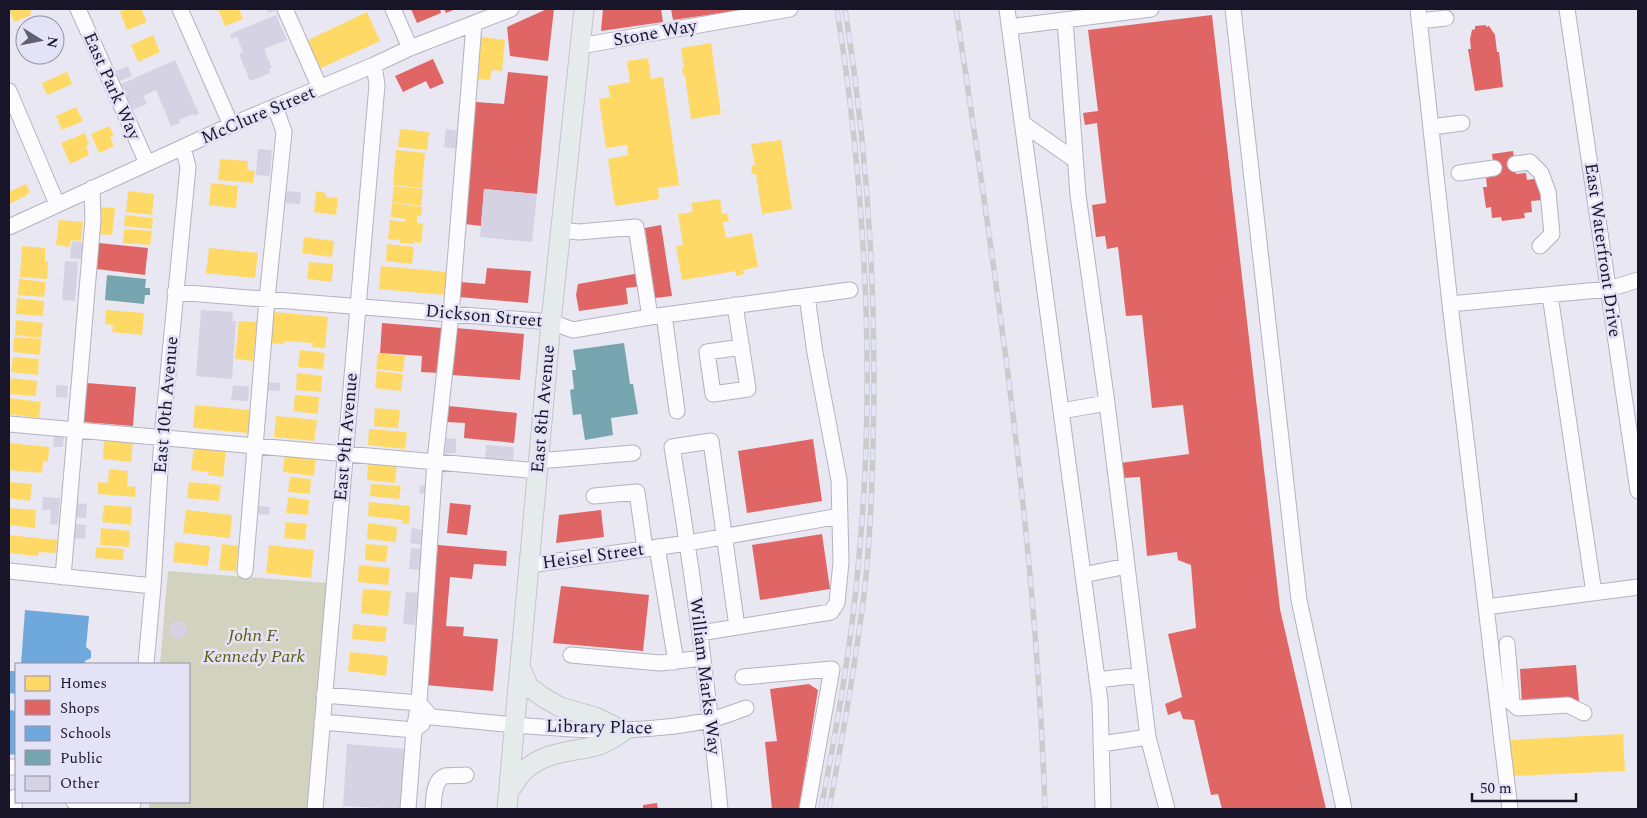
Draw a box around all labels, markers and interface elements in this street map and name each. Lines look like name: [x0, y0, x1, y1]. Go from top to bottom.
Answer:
street label: Stone Way: [611, 12, 700, 54]
north arrow: [15, 15, 65, 65]
street label: East Park Way: [76, 28, 148, 145]
text: N: [41, 35, 64, 50]
street label: McClure Street: [197, 79, 319, 151]
street label: East Waterfront Drive: [1577, 161, 1629, 339]
street label: Dickson Street: [424, 297, 544, 335]
street label: East 10th Avenue: [147, 335, 185, 475]
street label: East 8th Avenue: [524, 344, 562, 474]
street label: East 9th Avenue: [327, 372, 365, 502]
street label: Heisel Street: [540, 536, 646, 576]
street label: William Marks Way: [682, 596, 728, 757]
park label: John F. Kennedy Park: [203, 622, 306, 670]
legend: [15, 663, 190, 803]
text: Homes: [60, 672, 107, 695]
text: Shops: [60, 697, 100, 720]
street label: Library Place: [546, 713, 652, 741]
text: Schools: [60, 722, 111, 745]
text: Public: [60, 747, 103, 770]
scale bar: [1472, 770, 1576, 802]
text: Other: [60, 772, 99, 795]
text: 50 m: [1480, 777, 1512, 800]

